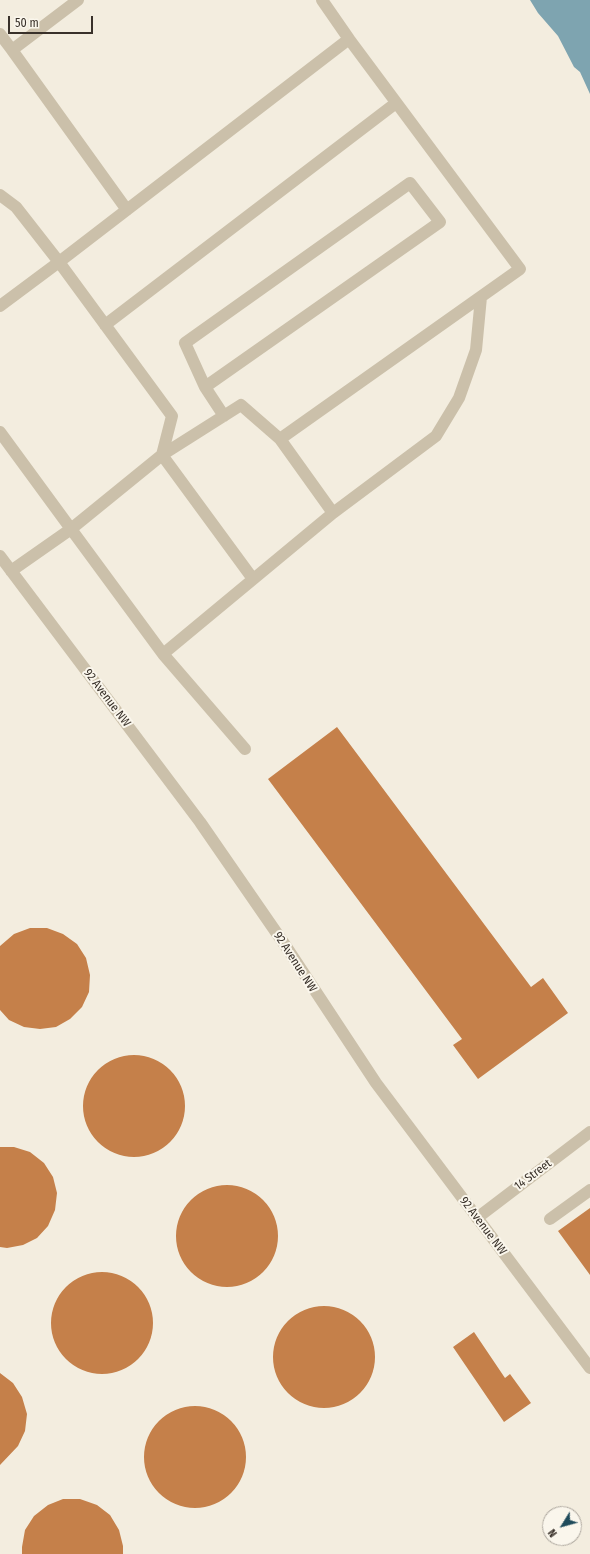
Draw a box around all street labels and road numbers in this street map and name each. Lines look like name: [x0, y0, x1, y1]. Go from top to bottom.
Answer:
street label: 92 Avenue NW: [81, 666, 133, 730]
street label: 92 Avenue NW: [270, 929, 320, 995]
street label: 14 Street: [512, 1156, 554, 1194]
street label: 92 Avenue NW: [457, 1194, 509, 1258]

